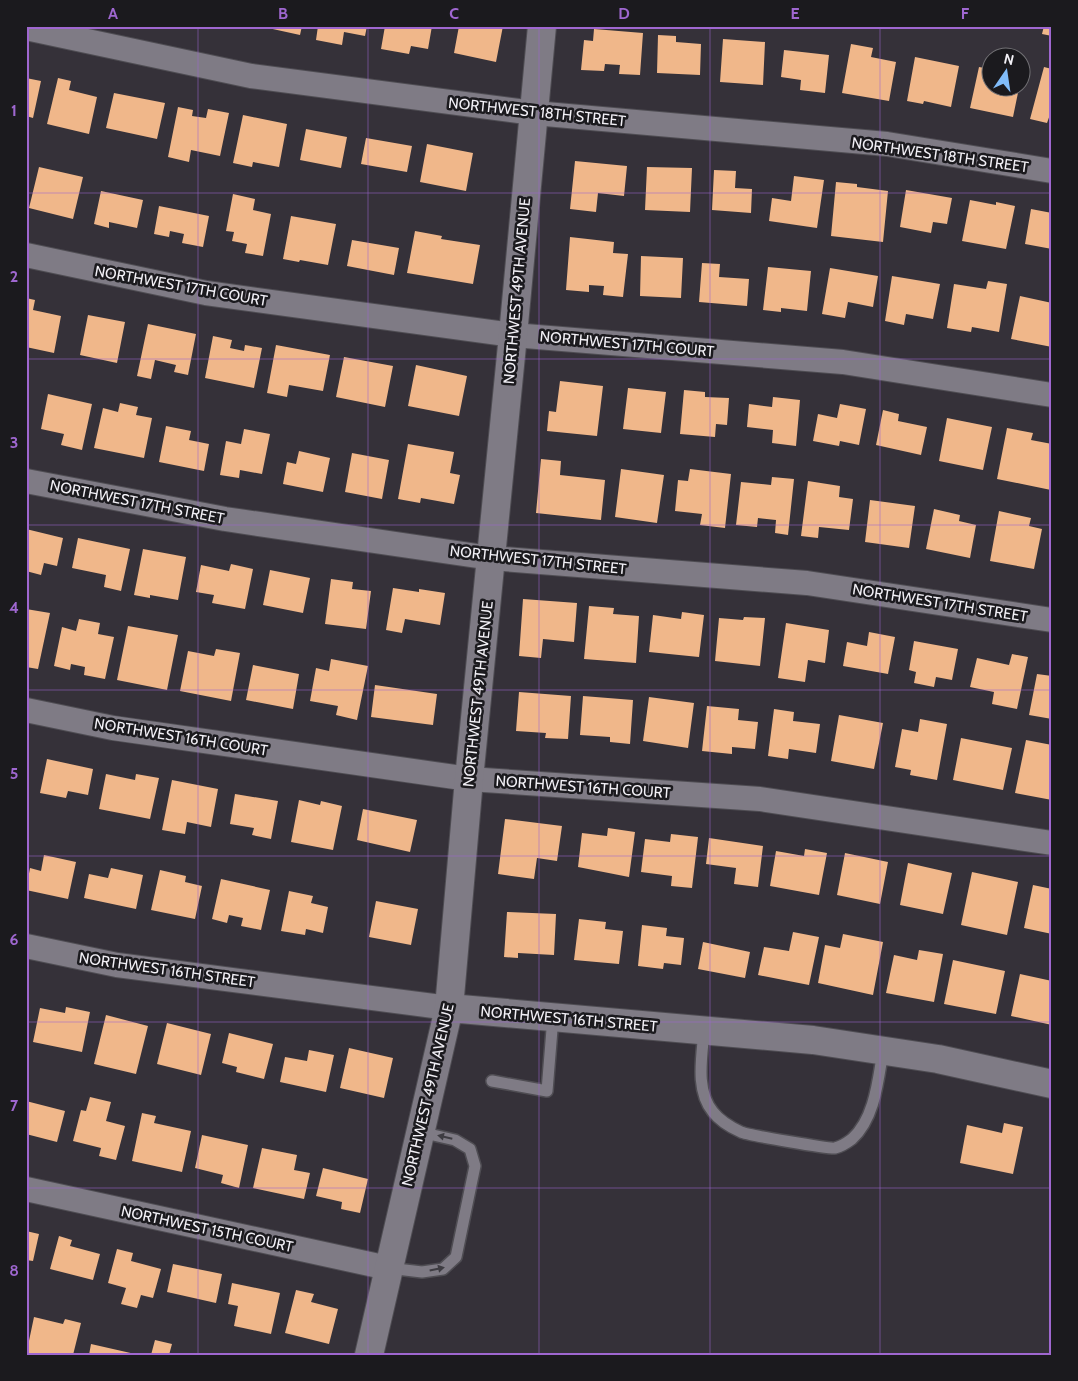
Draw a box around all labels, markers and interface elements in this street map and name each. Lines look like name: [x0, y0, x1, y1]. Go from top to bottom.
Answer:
text: A: [108, 4, 118, 23]
text: B: [278, 4, 288, 23]
text: C: [449, 4, 459, 23]
text: D: [618, 4, 630, 23]
text: E: [790, 4, 800, 23]
text: F: [961, 4, 970, 23]
north arrow: [980, 48, 1030, 98]
text: N: [1002, 49, 1016, 69]
street label: NORTHWEST 18TH STREET: [447, 94, 627, 130]
text: 1: [11, 101, 17, 120]
street label: NORTHWEST 18TH STREET: [850, 134, 1030, 176]
street label: NORTHWEST 49TH AVENUE: [500, 197, 534, 385]
street label: NORTHWEST 17TH COURT: [93, 262, 269, 310]
text: 2: [10, 267, 18, 286]
street label: NORTHWEST 17TH COURT: [539, 327, 715, 361]
text: 3: [10, 433, 18, 452]
street label: NORTHWEST 17TH STREET: [48, 476, 226, 528]
street label: NORTHWEST 17TH STREET: [449, 542, 627, 578]
street label: NORTHWEST 17TH STREET: [851, 580, 1029, 626]
text: 4: [9, 598, 19, 617]
street label: NORTHWEST 49TH AVENUE: [459, 600, 497, 788]
street label: NORTHWEST 16TH COURT: [93, 714, 269, 760]
text: 5: [10, 764, 18, 783]
street label: NORTHWEST 16TH COURT: [495, 772, 671, 802]
text: 6: [10, 930, 19, 949]
street label: NORTHWEST 16TH STREET: [78, 949, 256, 991]
street label: NORTHWEST 49TH AVENUE: [398, 1002, 458, 1188]
street label: NORTHWEST 16TH STREET: [480, 1002, 658, 1036]
text: 7: [10, 1096, 19, 1115]
one-way arrow: [438, 1133, 453, 1141]
street label: NORTHWEST 15TH COURT: [119, 1202, 295, 1256]
text: 8: [9, 1261, 19, 1280]
one-way arrow: [429, 1265, 444, 1273]

